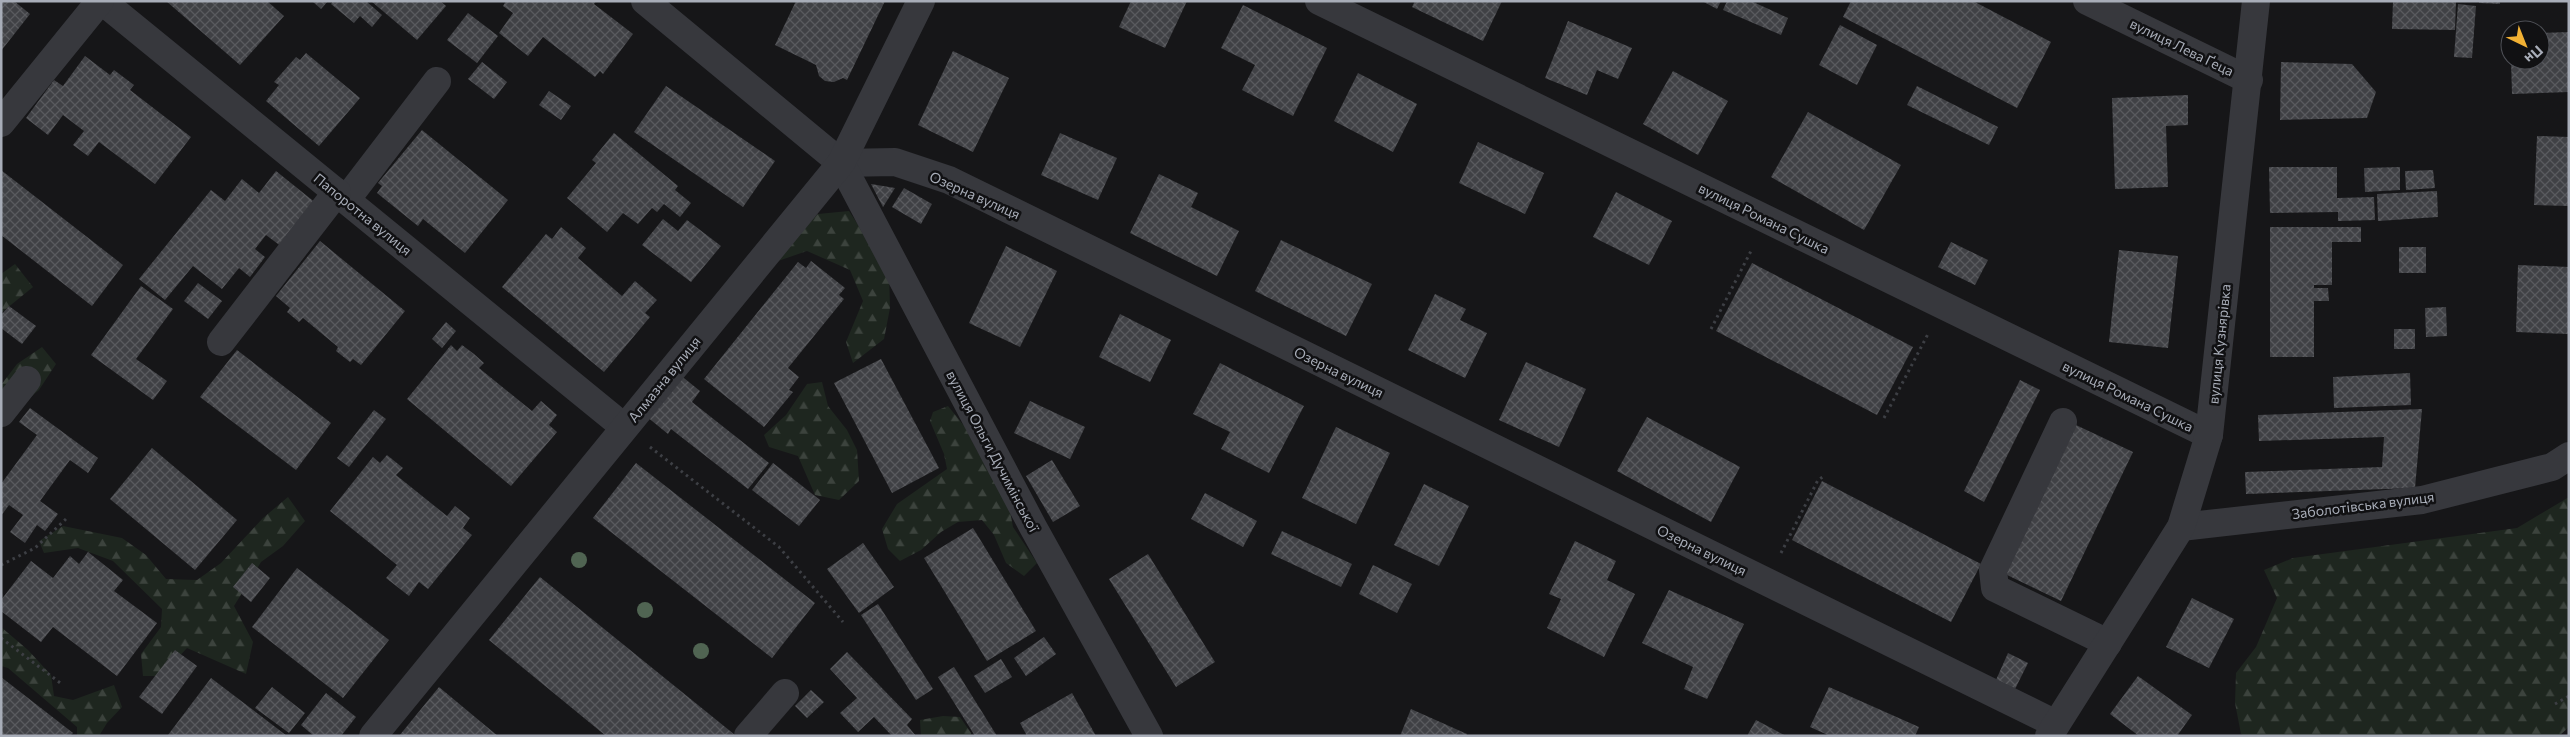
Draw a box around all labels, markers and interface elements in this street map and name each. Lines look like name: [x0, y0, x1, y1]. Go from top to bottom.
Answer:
street label: вулиця Лева Ґеца: [2127, 15, 2237, 79]
north arrow: [2500, 20, 2550, 70]
text: Пн: [2522, 42, 2547, 67]
street label: Озерна вулиця: [927, 167, 1023, 223]
street label: Папоротна вулиця: [311, 169, 415, 259]
street label: вулиця Романа Сушка: [1696, 179, 1832, 257]
street label: вулиця Кузнярівка: [2204, 283, 2234, 405]
street label: Алмазна вулиця: [624, 333, 704, 425]
street label: Озерна вулиця: [1291, 343, 1387, 401]
street label: вулиця Романа Сушка: [2060, 357, 2196, 435]
street label: вулиця Ольги Дучимінської: [943, 367, 1043, 535]
street label: Заболотівська вулиця: [2291, 488, 2435, 522]
street label: Озерна вулиця: [1654, 521, 1750, 579]

